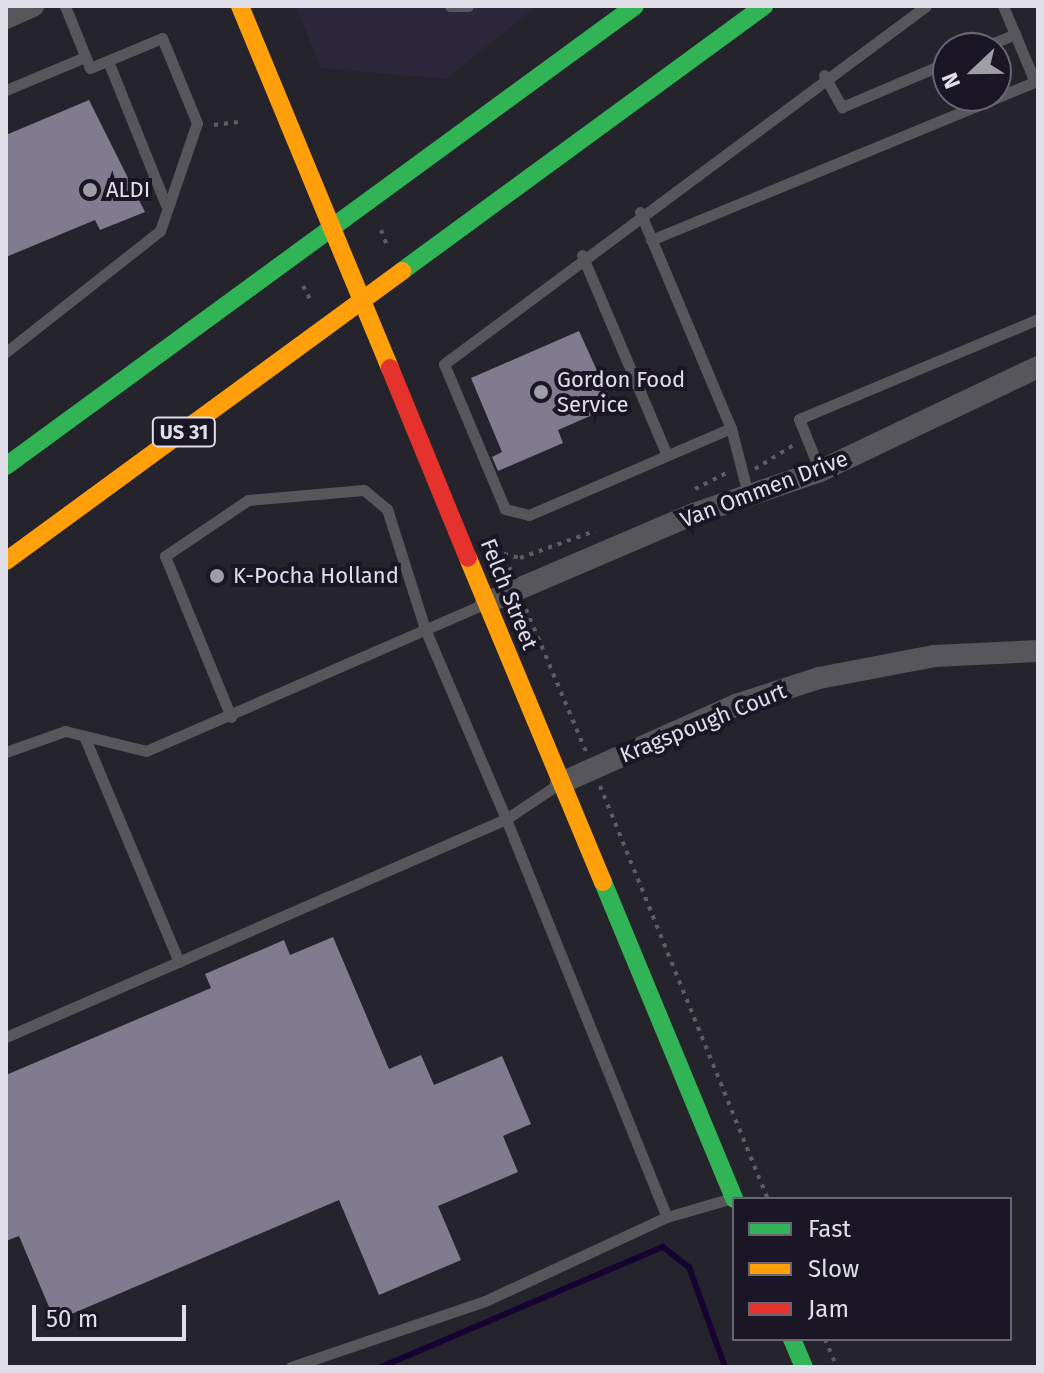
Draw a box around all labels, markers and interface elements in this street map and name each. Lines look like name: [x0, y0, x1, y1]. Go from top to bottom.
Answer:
north arrow: [932, 32, 1012, 112]
text: N: [936, 69, 966, 92]
place label: ALDI: [106, 177, 150, 203]
marker: ALDI: [81, 181, 99, 199]
place label: Gordon Food Service: [557, 366, 685, 418]
marker: Gordon Food Service: [532, 383, 550, 401]
road number: US 31: [150, 416, 218, 448]
street label: Van Ommen Drive: [677, 445, 851, 533]
street label: Felch Street: [475, 535, 543, 653]
place label: K-Pocha Holland: [233, 563, 399, 589]
marker: K-Pocha Holland: [208, 567, 226, 585]
street label: Kragspough Court: [616, 678, 790, 768]
legend: [732, 1197, 1012, 1341]
text: Fast: [808, 1215, 851, 1243]
text: Slow: [808, 1255, 859, 1283]
scale bar: [36, 1289, 190, 1339]
text: Jam: [808, 1295, 849, 1323]
text: 50 m: [46, 1305, 98, 1333]

